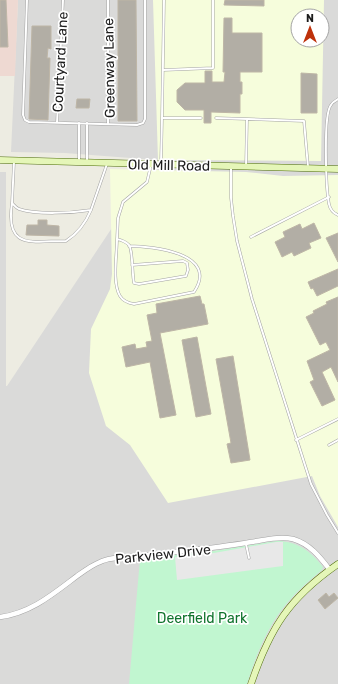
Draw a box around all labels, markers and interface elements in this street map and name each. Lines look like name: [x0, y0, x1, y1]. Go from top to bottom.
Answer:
north arrow: [290, 8, 330, 48]
street label: Courtyard Lane: [49, 11, 72, 113]
text: N: [306, 12, 314, 25]
street label: Greenway Lane: [100, 18, 119, 118]
street label: Old Mill Road: [128, 156, 210, 175]
street label: Parkview Drive: [114, 541, 212, 568]
park label: Deerfield Park: [157, 610, 248, 627]

